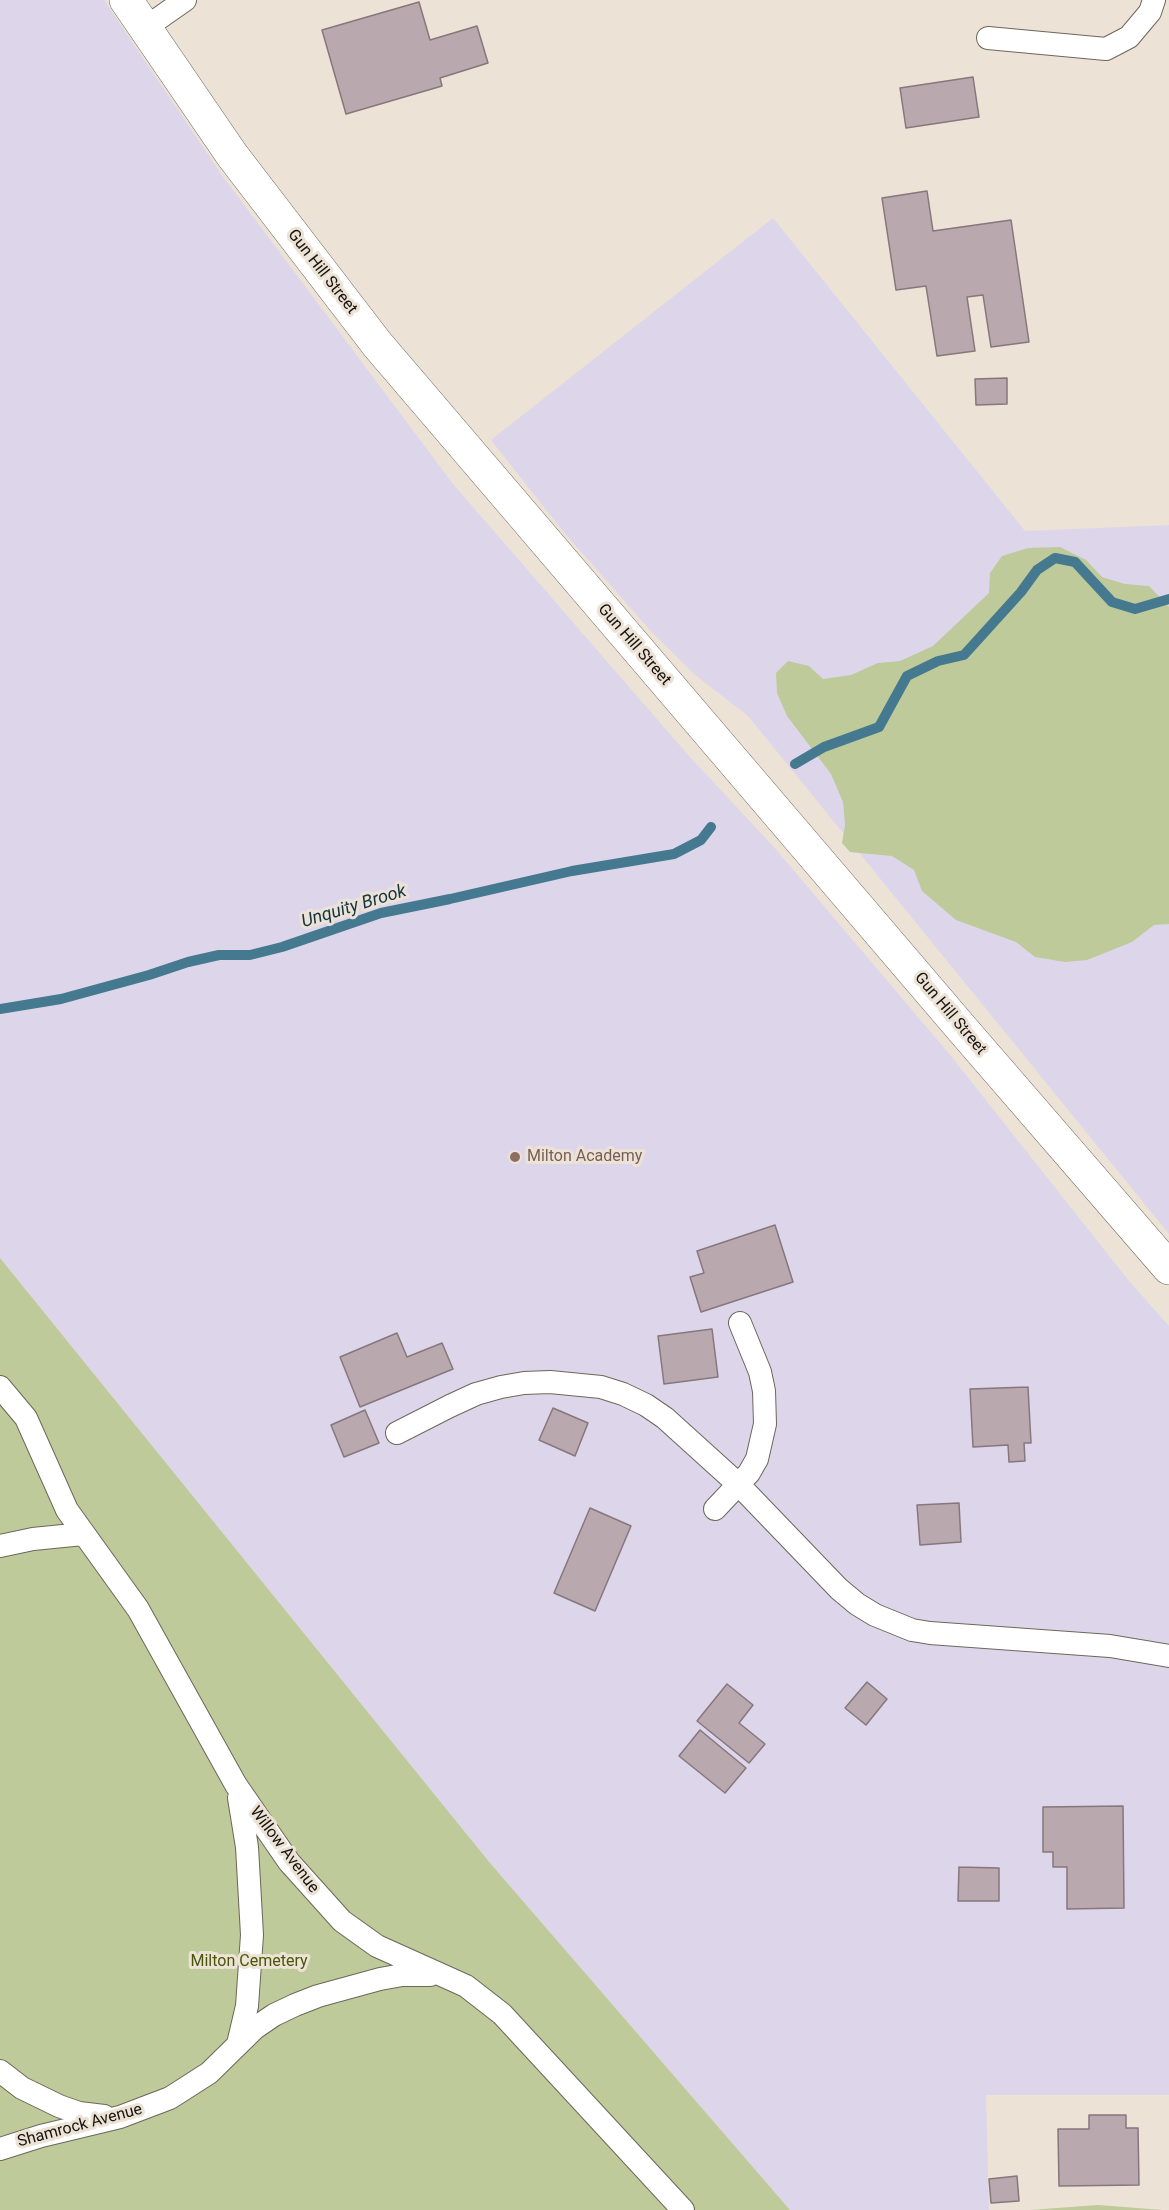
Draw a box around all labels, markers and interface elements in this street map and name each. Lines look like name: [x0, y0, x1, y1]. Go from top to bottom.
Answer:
street label: Gun Hill Street: [283, 226, 361, 318]
street label: Gun Hill Street: [593, 600, 675, 690]
water label: Unquity Brook: [299, 881, 409, 933]
street label: Gun Hill Street: [910, 969, 990, 1059]
place label: Milton Academy: [527, 1147, 642, 1167]
marker: Milton Academy: [508, 1150, 522, 1164]
street label: Willow Avenue: [245, 1803, 323, 1897]
park label: Milton Cemetery: [190, 1952, 308, 1972]
street label: Shamrock Avenue: [16, 2100, 144, 2152]

